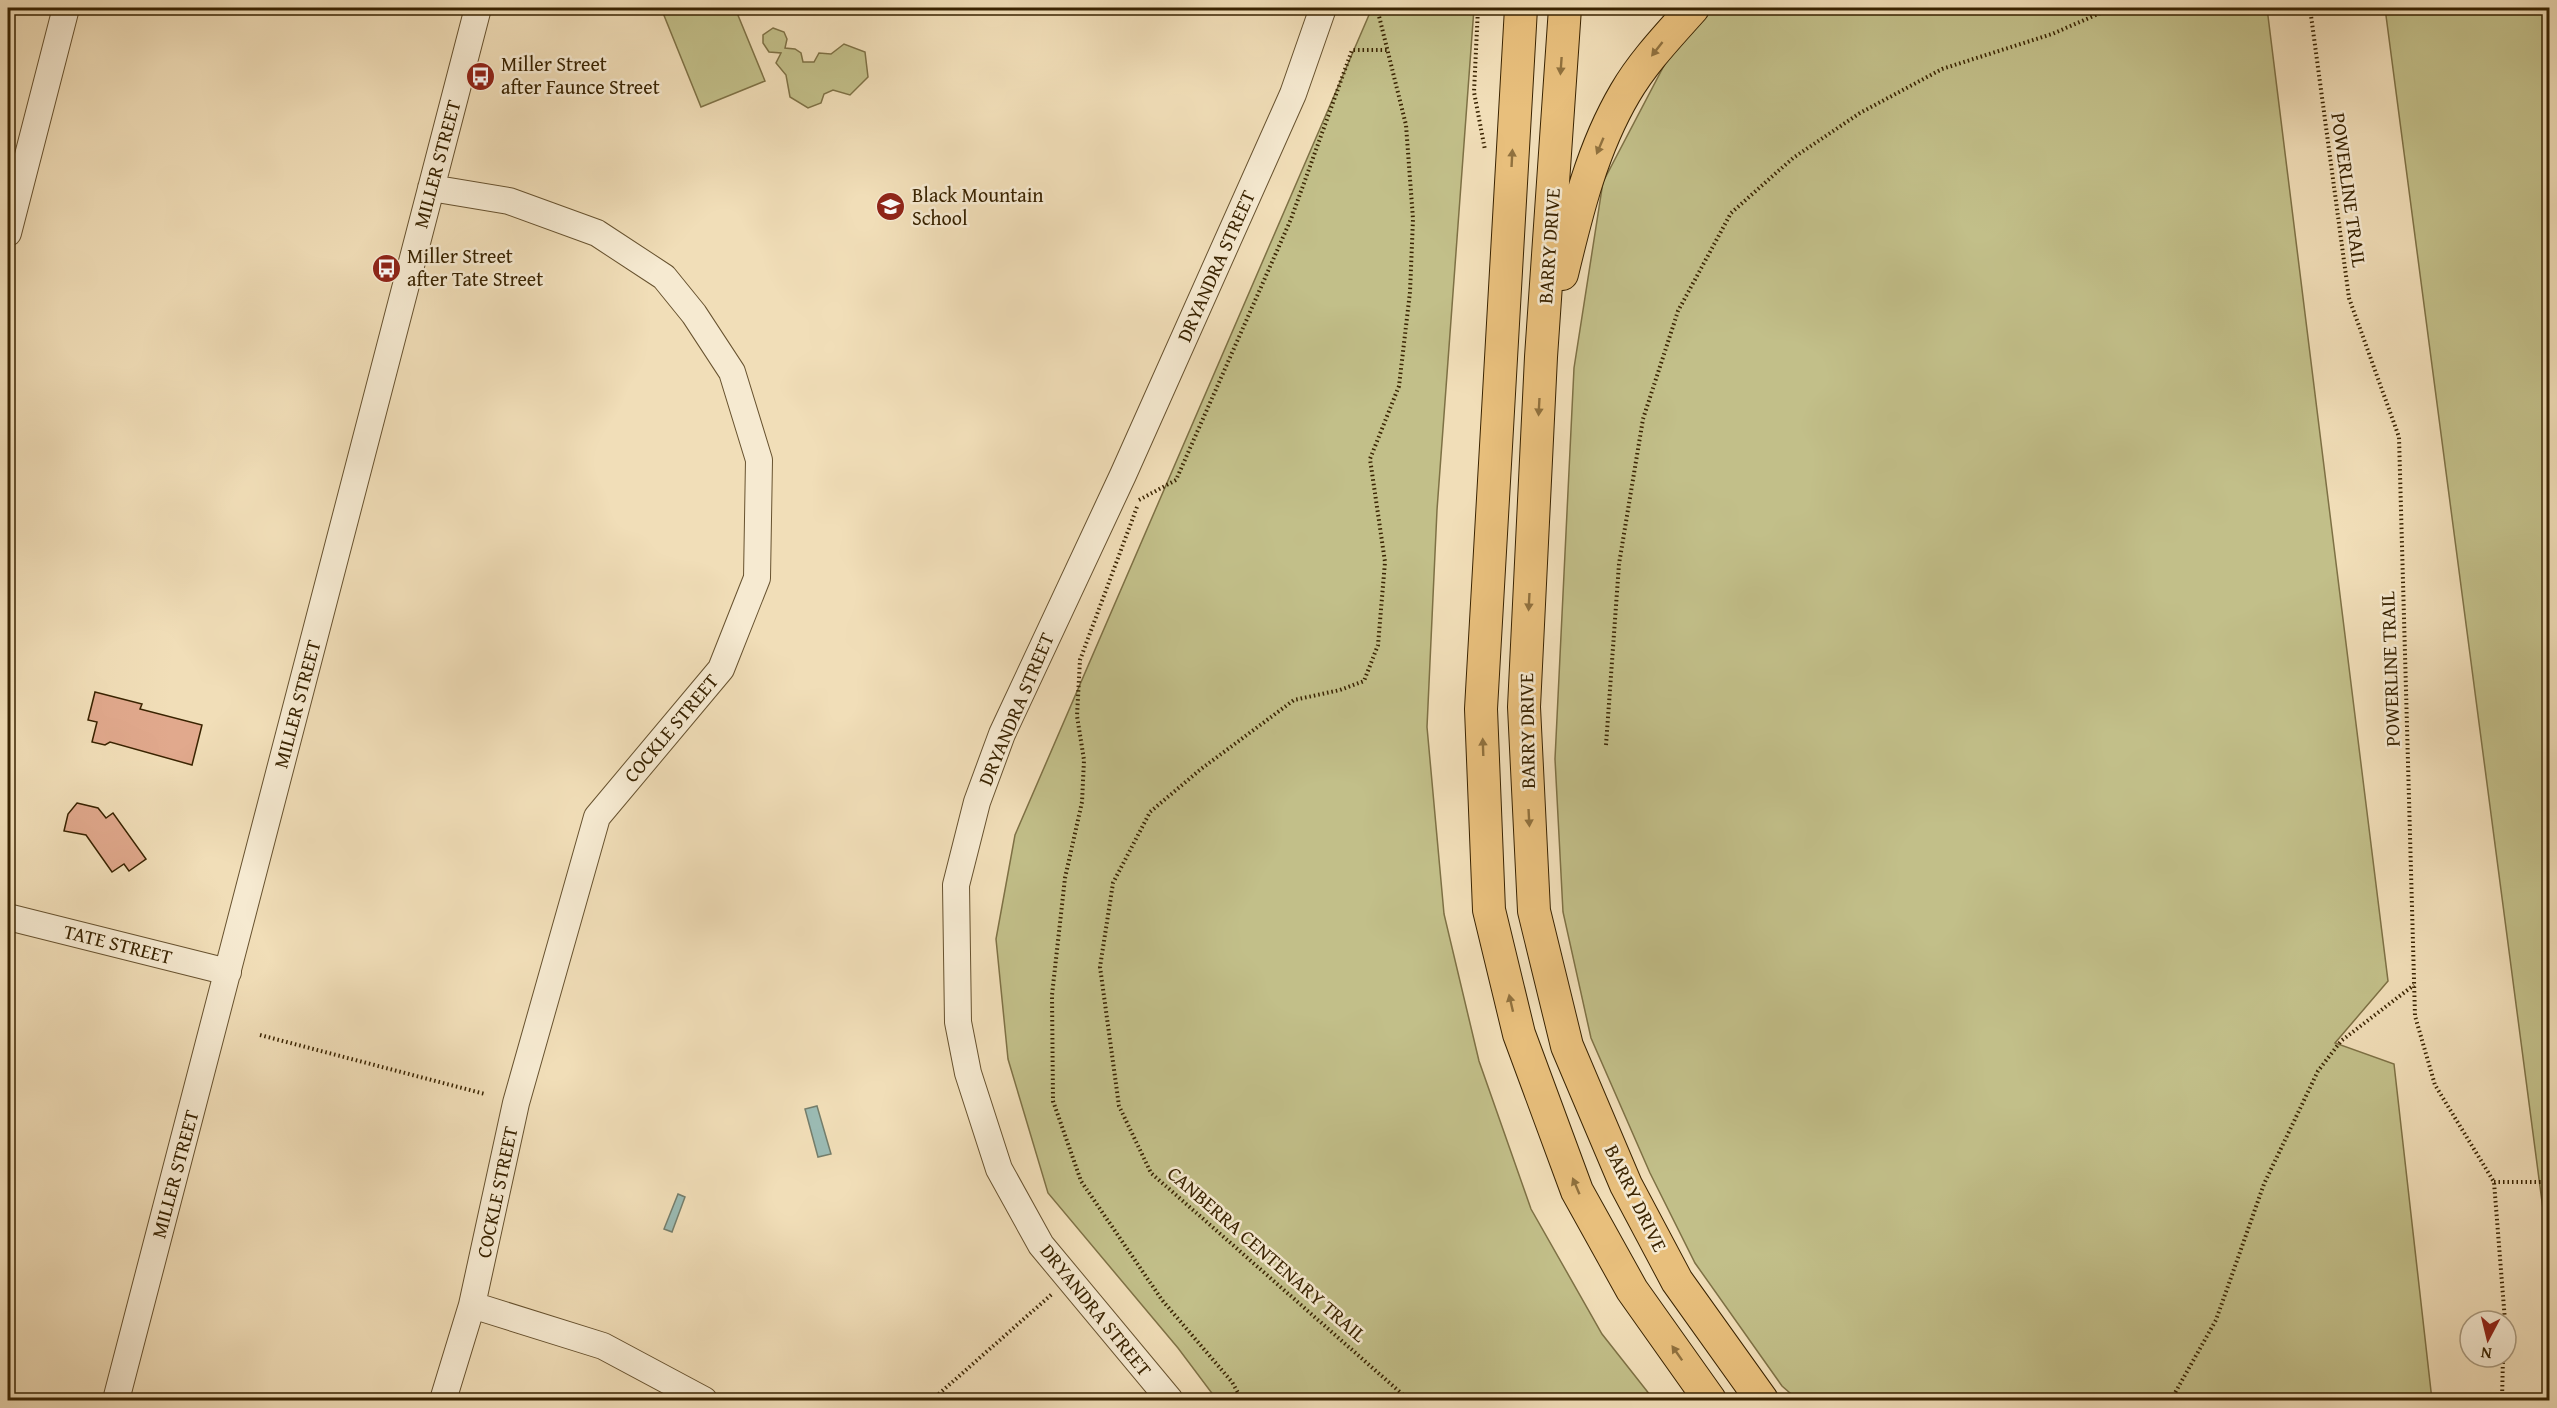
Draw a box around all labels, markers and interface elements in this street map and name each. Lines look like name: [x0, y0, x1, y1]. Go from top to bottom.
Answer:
one-way arrow: [1651, 41, 1664, 57]
place label: Miller Street after Faunce Street: [501, 49, 660, 101]
one-way arrow: [1556, 56, 1566, 75]
bus stop icon: Miller Street after Faunce Street: [464, 60, 496, 92]
street label: MILLER STREET: [405, 96, 468, 231]
street label: POWERLINE TRAIL: [2324, 111, 2375, 269]
one-way arrow: [1594, 137, 1604, 155]
one-way arrow: [1508, 148, 1517, 167]
place label: Black Mountain School: [912, 180, 1044, 232]
street label: DRYANDRA STREET: [1169, 185, 1262, 346]
street label: BARRY DRIVE: [1530, 187, 1567, 305]
school or university icon: Black Mountain School: [875, 190, 907, 222]
place label: Miller Street after Tate Street: [407, 241, 543, 293]
bus stop icon: Miller Street after Tate Street: [370, 252, 402, 284]
one-way arrow: [1534, 398, 1543, 417]
street label: POWERLINE TRAIL: [2372, 590, 2407, 747]
one-way arrow: [1524, 592, 1533, 611]
street label: DRYANDRA STREET: [970, 628, 1061, 790]
street label: MILLER STREET: [265, 636, 328, 771]
street label: COCKLE STREET: [616, 667, 725, 788]
street label: BARRY DRIVE: [1511, 673, 1542, 789]
one-way arrow: [1478, 738, 1487, 757]
one-way arrow: [1525, 808, 1534, 827]
street label: TATE STREET: [61, 916, 175, 971]
one-way arrow: [1506, 993, 1516, 1012]
street label: MILLER STREET: [143, 1106, 206, 1241]
street label: COCKLE STREET: [468, 1123, 525, 1260]
street label: BARRY DRIVE: [1598, 1139, 1675, 1256]
street label: CANBERRA CENTENARY TRAIL: [1161, 1159, 1374, 1349]
one-way arrow: [1571, 1177, 1581, 1195]
street label: DRYANDRA STREET: [1034, 1237, 1159, 1382]
north arrow: [2458, 1309, 2518, 1369]
text: N: [2479, 1341, 2493, 1366]
one-way arrow: [1671, 1345, 1683, 1361]

